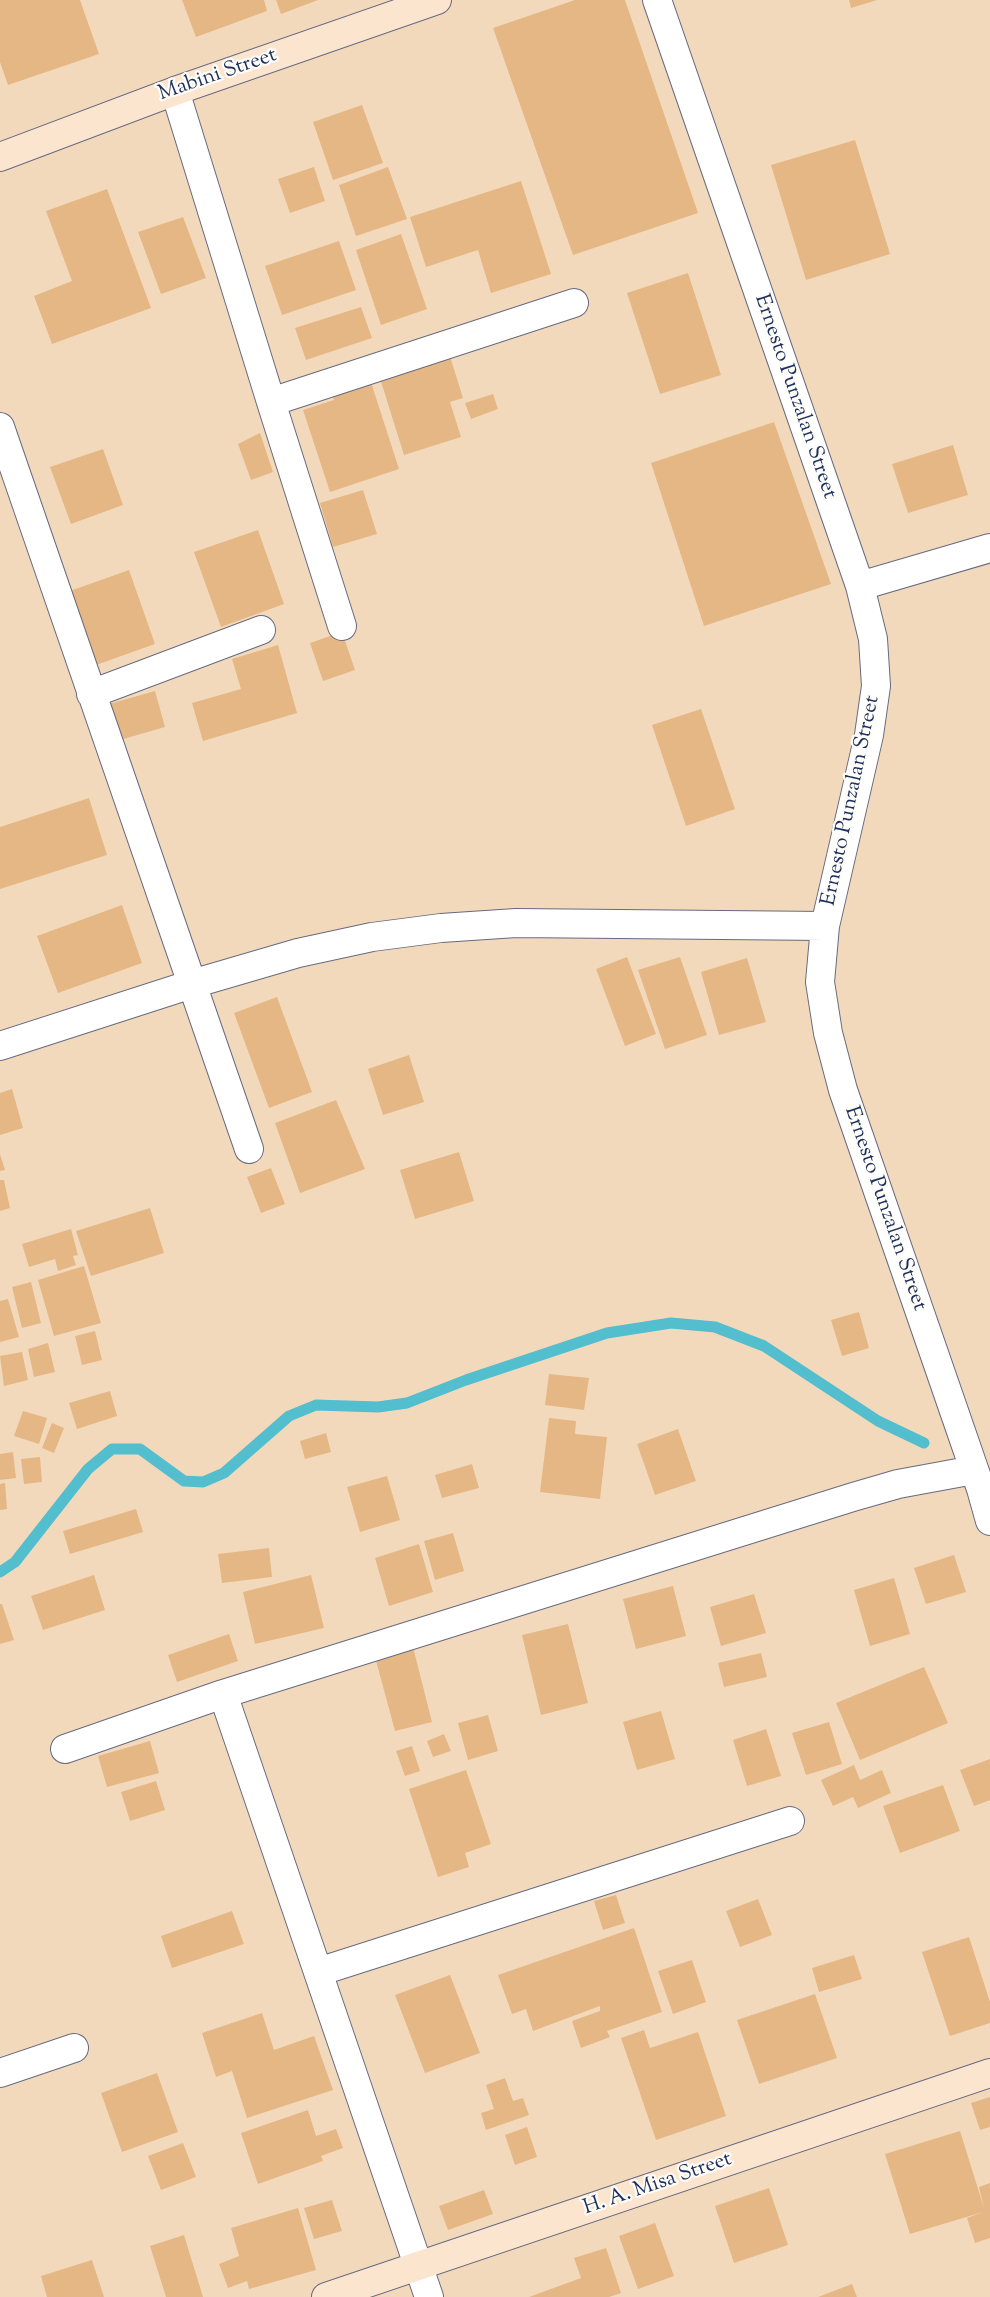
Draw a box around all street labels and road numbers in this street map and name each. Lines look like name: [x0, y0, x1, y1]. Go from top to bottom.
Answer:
street label: Mabini Street: [156, 44, 280, 108]
street label: Ernesto Punzalan Street: [747, 292, 841, 502]
street label: Ernesto Punzalan Street: [817, 694, 887, 908]
street label: Ernesto Punzalan Street: [837, 1104, 931, 1314]
street label: H. A. Misa Street: [581, 2148, 735, 2222]

